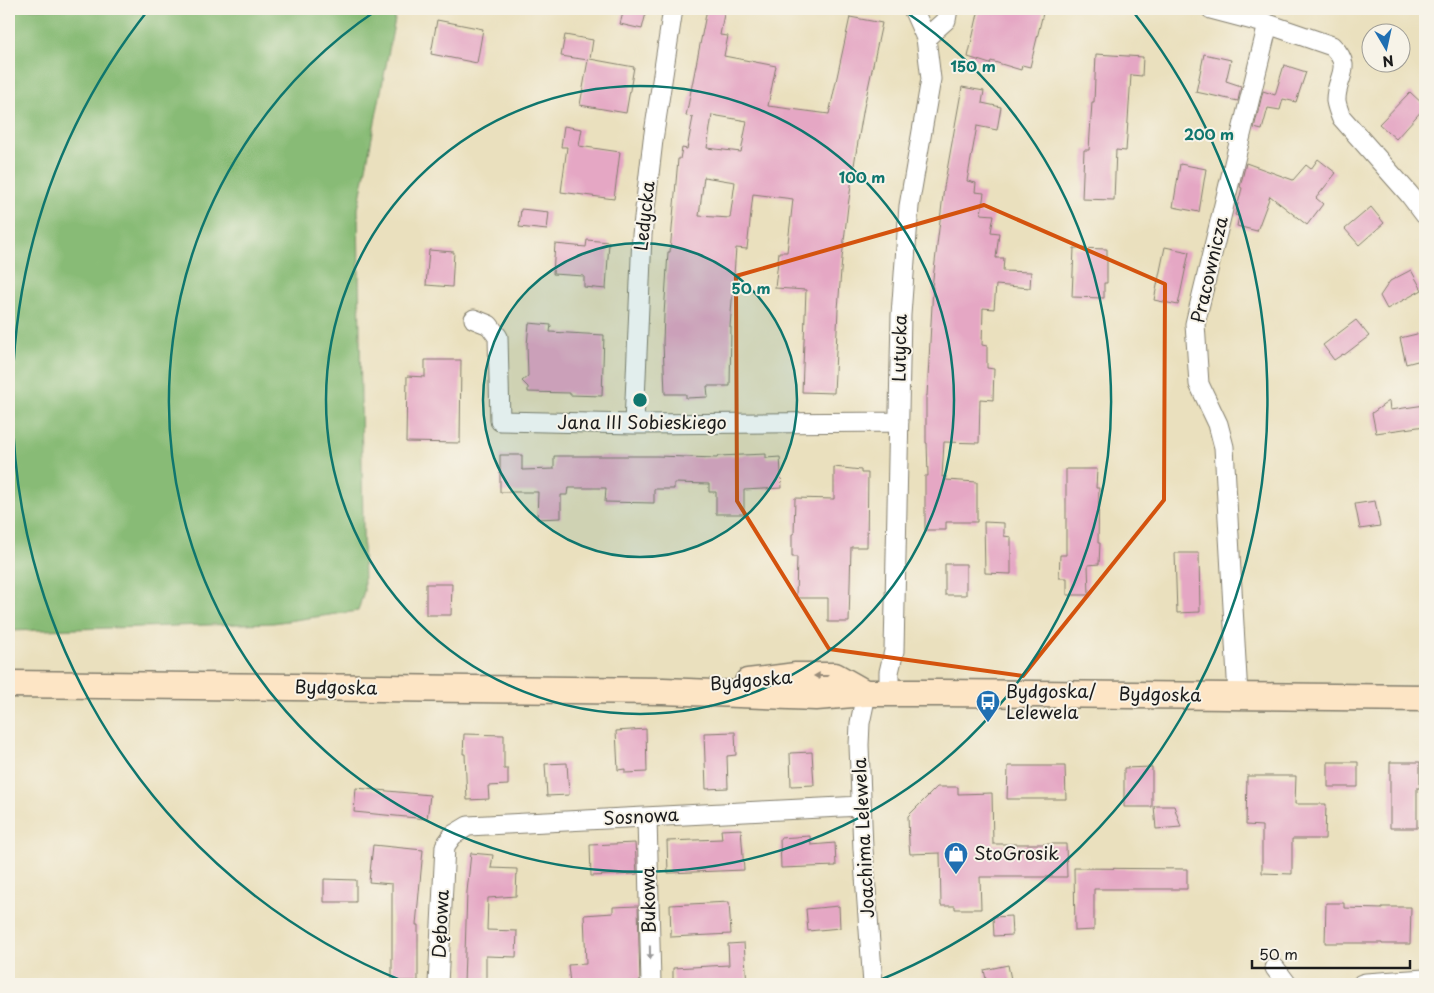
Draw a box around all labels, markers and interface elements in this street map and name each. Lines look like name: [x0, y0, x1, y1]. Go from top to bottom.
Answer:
north arrow: [1362, 22, 1412, 72]
text: N: [1381, 50, 1395, 73]
text: 150 m: [950, 54, 996, 77]
text: 200 m: [1184, 122, 1234, 145]
text: 100 m: [839, 165, 885, 188]
street label: Ledycka: [626, 179, 661, 252]
street label: Pracownicza: [1183, 213, 1234, 326]
text: 50 m: [732, 276, 770, 299]
street label: Lutycka: [884, 313, 913, 382]
centre of rings: [631, 391, 649, 409]
street label: Jana III Sobieskiego: [557, 408, 727, 435]
street label: Bydgoska: [709, 662, 794, 697]
street label: Bydgoska: [295, 672, 378, 701]
one-way arrow: [812, 672, 828, 680]
place label: Bydgoska/ Lelewela: [1006, 677, 1097, 725]
street label: Bydgoska: [1119, 679, 1202, 708]
bus stop icon: Bydgoska/ Lelewela: [975, 689, 1001, 723]
street label: Joachima Lelewela: [845, 756, 880, 919]
street label: Sosnowa: [603, 800, 680, 831]
place label: StoGrosik: [974, 839, 1059, 866]
shop icon: StoGrosik: [943, 841, 969, 875]
street label: Bukowa: [633, 866, 662, 934]
street label: Dębowa: [424, 888, 455, 959]
scale bar: [1252, 938, 1409, 970]
text: 50 m: [1259, 942, 1298, 965]
one-way arrow: [646, 945, 654, 961]

